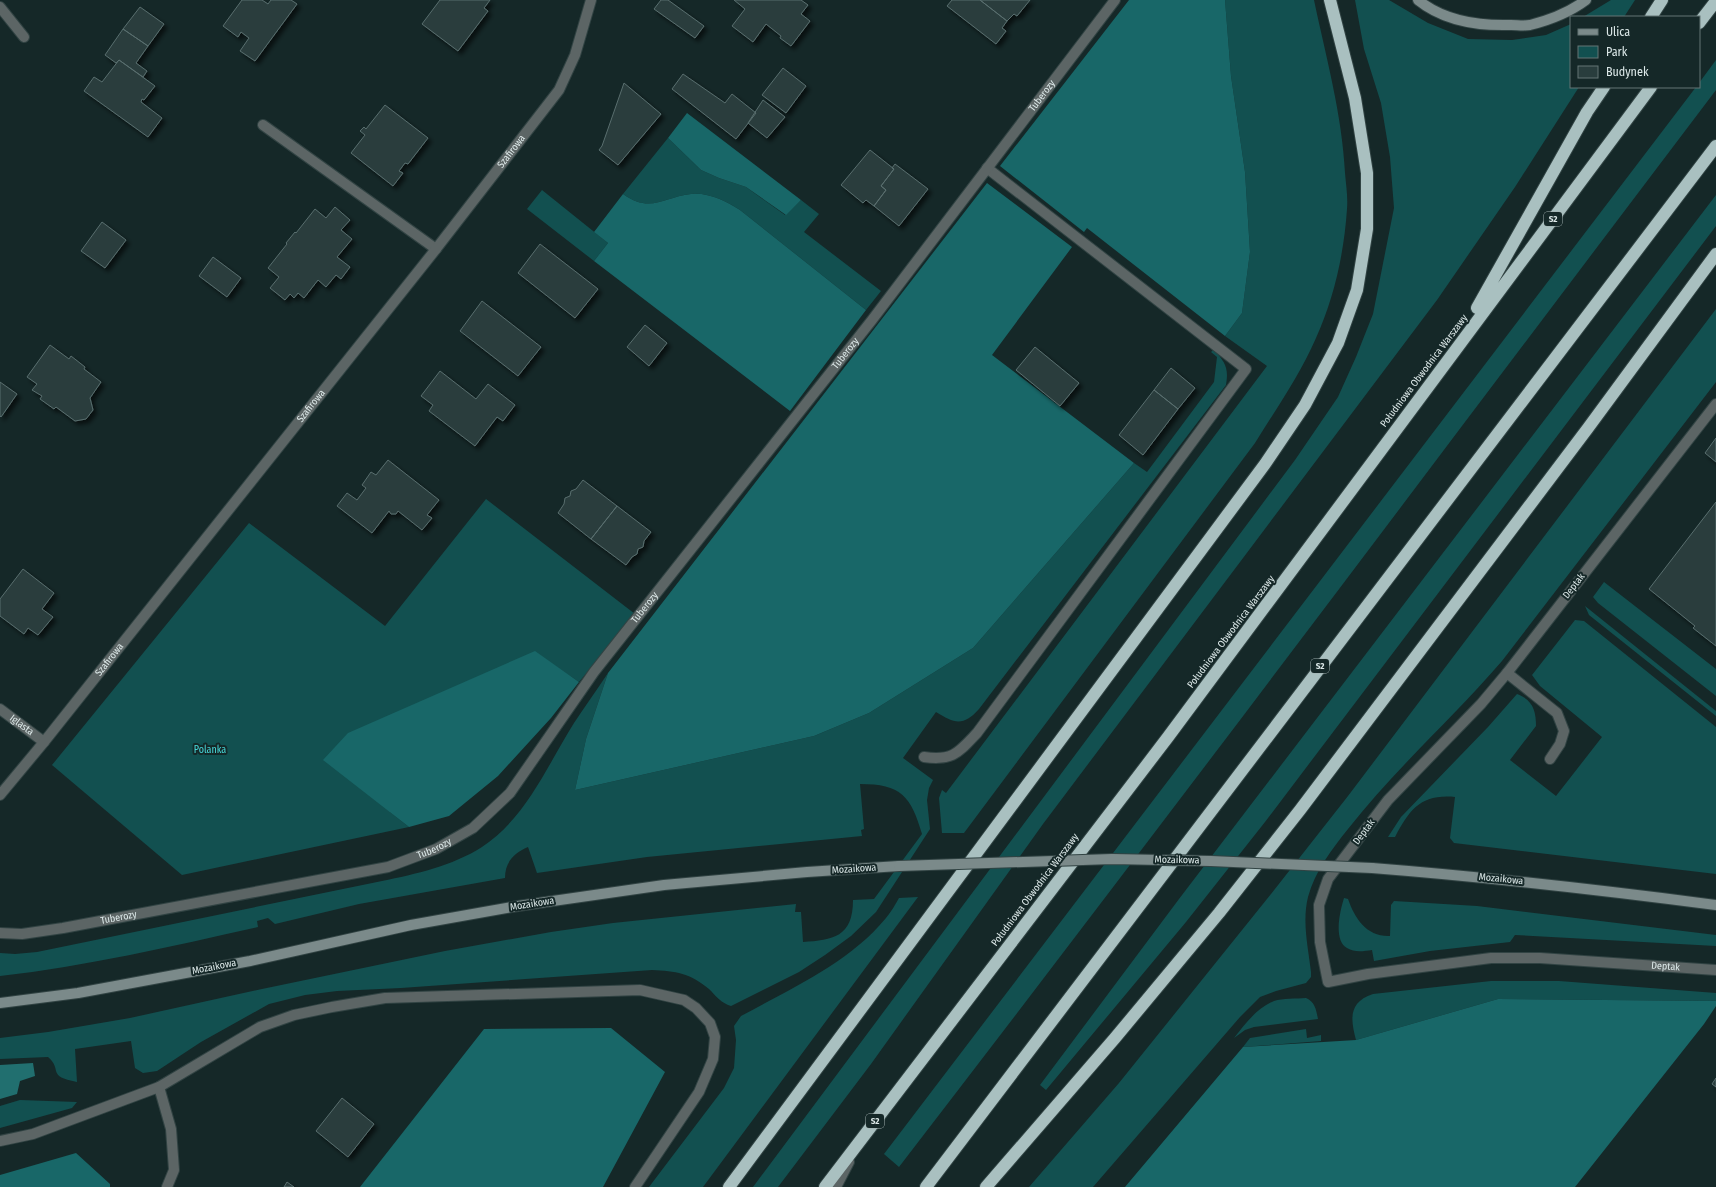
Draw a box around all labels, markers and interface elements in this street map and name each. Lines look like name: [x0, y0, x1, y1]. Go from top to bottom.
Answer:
legend: [1570, 16, 1700, 88]
text: Ulica: [1606, 25, 1630, 39]
text: Park: [1606, 45, 1628, 59]
text: Budynek: [1606, 65, 1649, 79]
street label: Tuberozy: [1026, 77, 1058, 114]
street label: Szafirowa: [495, 132, 528, 170]
road number: S2: [1544, 212, 1562, 226]
street label: Południowa Obwodnica Warszawy: [1378, 312, 1471, 430]
street label: Tuberozy: [829, 335, 862, 372]
street label: Szafirowa: [294, 387, 328, 425]
street label: Deptak: [1560, 571, 1588, 601]
street label: Południowa Obwodnica Warszawy: [1185, 573, 1278, 691]
street label: Tuberozy: [629, 589, 661, 626]
street label: Szafirowa: [93, 641, 126, 679]
road number: S2: [1311, 659, 1329, 673]
street label: Iglasta: [7, 712, 36, 738]
park label: Polanka: [194, 744, 226, 756]
street label: Deptak: [1351, 817, 1378, 847]
street label: Południowa Obwodnica Warszawy: [989, 831, 1082, 949]
street label: Tuberozy: [415, 835, 454, 862]
street label: Mozaikowa: [1155, 854, 1200, 866]
street label: Mozaikowa: [831, 861, 877, 877]
street label: Mozaikowa: [1478, 871, 1524, 887]
street label: Mozaikowa: [509, 895, 555, 913]
street label: Tuberozy: [99, 908, 138, 927]
street label: Mozaikowa: [191, 957, 237, 977]
street label: Deptak: [1651, 960, 1681, 974]
road number: S2: [866, 1114, 884, 1128]

